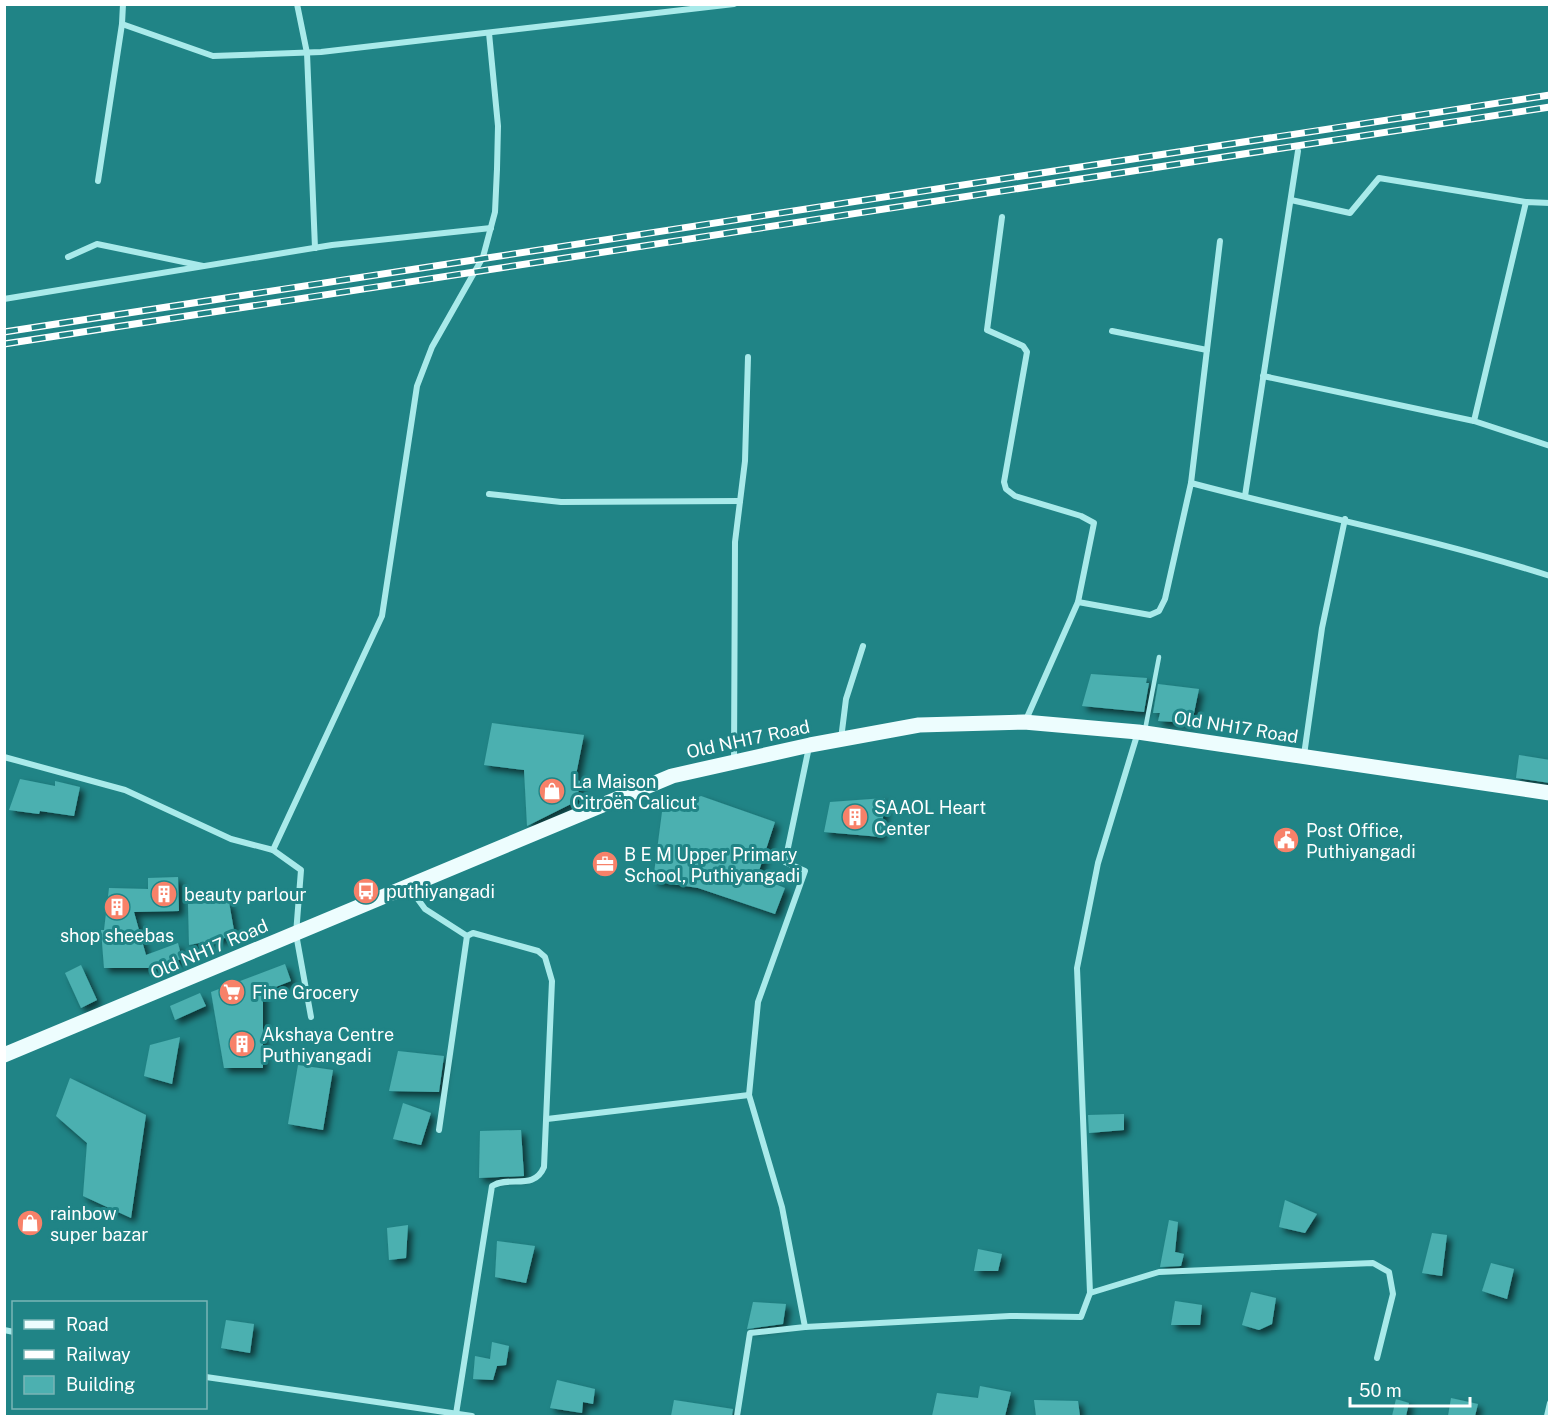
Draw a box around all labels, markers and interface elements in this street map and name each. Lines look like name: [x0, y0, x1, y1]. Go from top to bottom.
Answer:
street label: Old NH17 Road: [1172, 707, 1300, 747]
street label: Old NH17 Road: [684, 716, 812, 762]
place label: La Maison Citroën Calicut: [572, 771, 697, 813]
shop icon: La Maison Citroën Calicut: [537, 776, 567, 806]
place label: SAAOL Heart Center: [874, 797, 986, 839]
building icon: SAAOL Heart Center: [840, 802, 870, 832]
place label: Post Office, Puthiyangadi: [1306, 820, 1416, 862]
public building icon: Post Office, Puthiyangadi: [1271, 825, 1301, 855]
place label: B E M Upper Primary School, Puthiyangadi: [624, 844, 800, 886]
office icon: B E M Upper Primary School, Puthiyangadi: [590, 849, 620, 879]
bus stop icon: puthiyangadi: [351, 876, 381, 906]
building icon: beauty parlour: [149, 879, 179, 909]
place label: puthiyangadi: [386, 881, 495, 902]
place label: beauty parlour: [184, 884, 307, 905]
building icon: shop sheebas: [102, 892, 132, 922]
street label: Old NH17 Road: [147, 915, 271, 983]
place label: shop sheebas: [60, 925, 174, 946]
supermarket icon: Fine Grocery: [217, 977, 247, 1007]
place label: Fine Grocery: [252, 982, 360, 1003]
place label: Akshaya Centre Puthiyangadi: [262, 1024, 394, 1066]
building icon: Akshaya Centre Puthiyangadi: [227, 1029, 257, 1059]
place label: rainbow super bazar: [50, 1203, 148, 1245]
shop icon: rainbow super bazar: [15, 1208, 45, 1238]
legend: [12, 1301, 207, 1409]
text: Road: [66, 1314, 109, 1335]
text: Railway: [66, 1344, 131, 1365]
scale bar: [1350, 1370, 1470, 1408]
text: Building: [66, 1374, 135, 1395]
text: 50 m: [1359, 1380, 1402, 1401]

